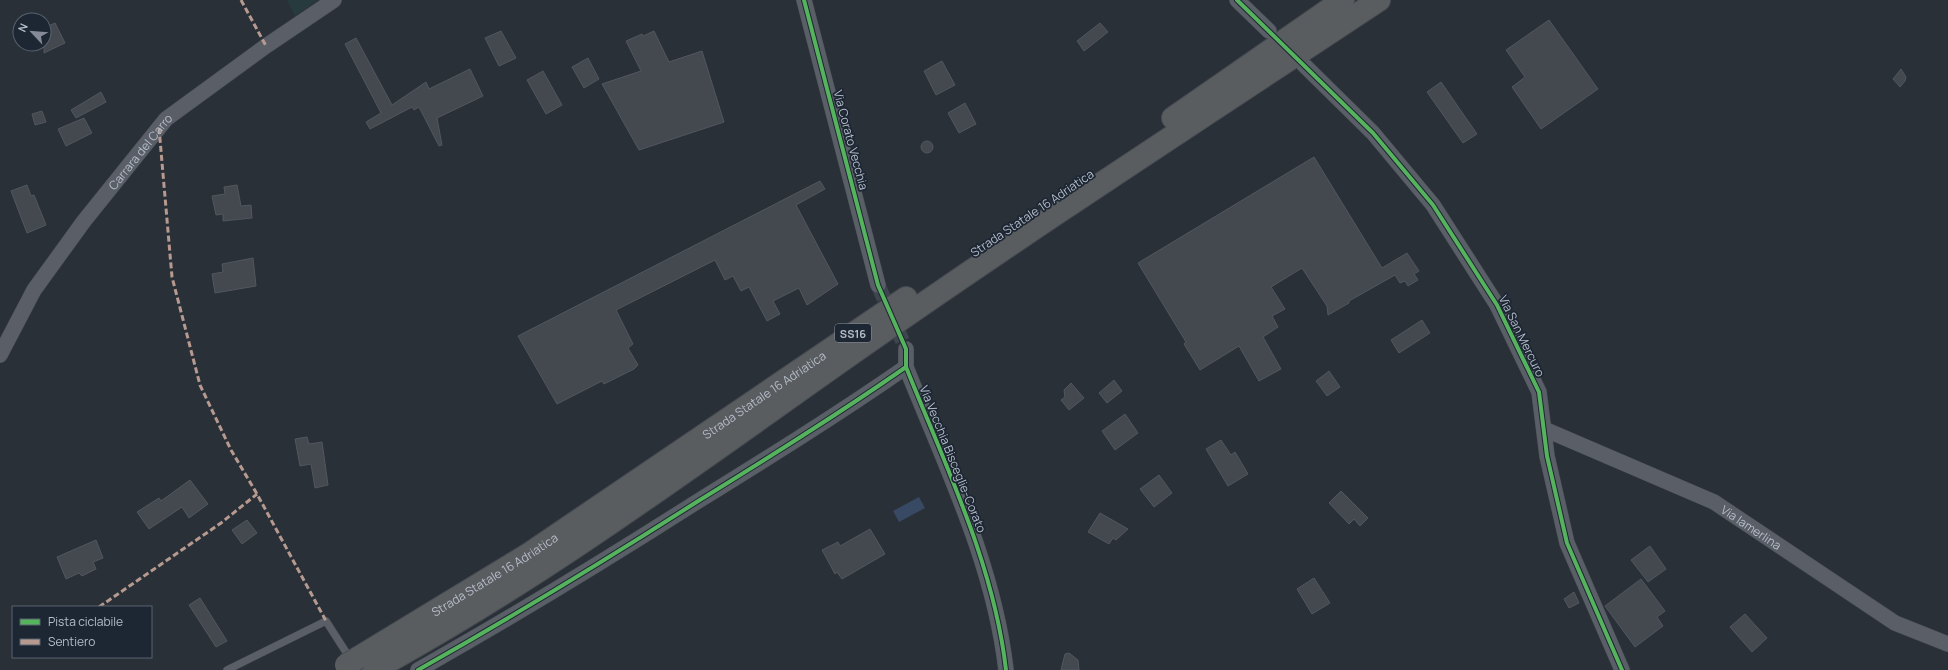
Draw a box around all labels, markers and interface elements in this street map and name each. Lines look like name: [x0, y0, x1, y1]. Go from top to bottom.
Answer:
north arrow: [12, 12, 52, 52]
text: N: [14, 20, 31, 34]
street label: Via Corato Vecchia: [830, 88, 872, 192]
street label: Carrara del Carro: [104, 109, 175, 193]
street label: Strada Statale 16 Adriatica: [967, 165, 1097, 261]
street label: Via San Mercuro: [1495, 292, 1549, 380]
road number: SS16: [835, 324, 871, 342]
street label: Strada Statale 16 Adriatica: [699, 347, 829, 443]
street label: Via Vecchia Bisceglie-Corato: [916, 383, 990, 535]
street label: Via lamerlina: [1718, 501, 1785, 553]
street label: Strada Statale 16 Adriatica: [428, 529, 561, 620]
legend: [12, 606, 152, 658]
text: Pista ciclabile: [48, 613, 123, 630]
text: Sentiero: [48, 633, 95, 650]

